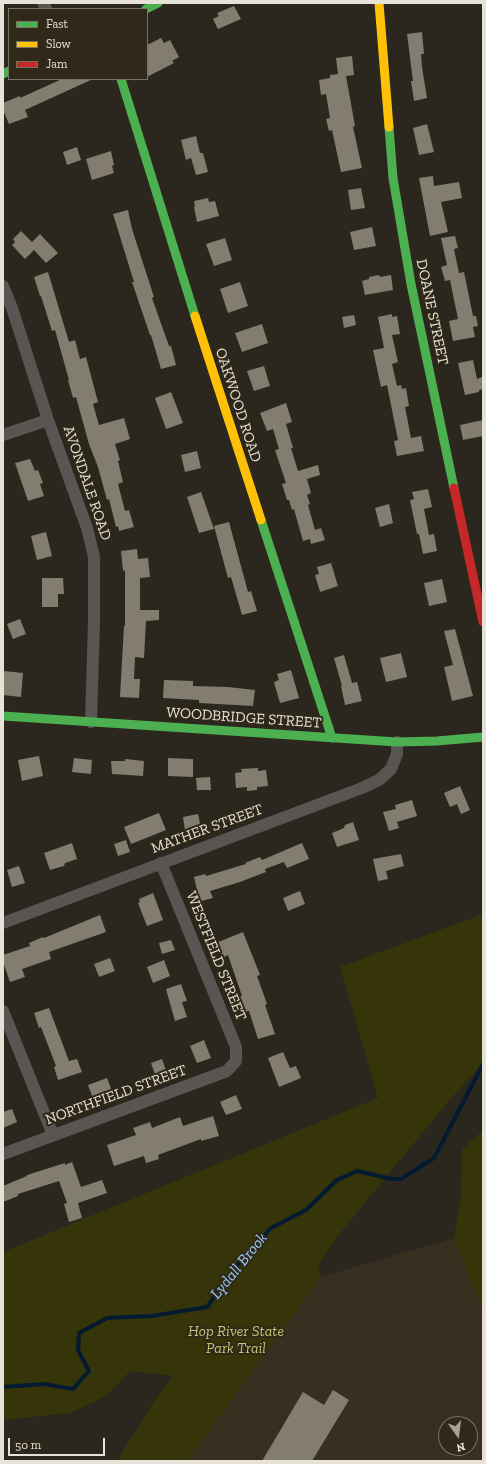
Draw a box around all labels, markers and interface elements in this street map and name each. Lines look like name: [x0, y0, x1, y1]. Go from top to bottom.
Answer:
legend: [8, 8, 148, 80]
text: Fast: [46, 17, 68, 31]
text: Slow: [46, 37, 71, 51]
text: Jam: [46, 57, 67, 71]
street label: DOANE STREET: [412, 258, 452, 366]
street label: OAKWOOD ROAD: [211, 346, 265, 464]
street label: AVONDALE ROAD: [59, 423, 115, 543]
street label: WOODBRIDGE STREET: [166, 704, 322, 732]
street label: MATHER STREET: [149, 800, 265, 858]
street label: WESTFIELD STREET: [182, 889, 250, 1023]
street label: NORTHFIELD STREET: [43, 1061, 189, 1129]
water label: Lydall Brook: [206, 1229, 272, 1303]
park label: Hop River State Park Trail: [188, 1323, 284, 1358]
north arrow: [438, 1416, 478, 1456]
scale bar: [10, 1430, 107, 1456]
text: 50 m: [15, 1438, 41, 1452]
text: N: [455, 1440, 466, 1454]

